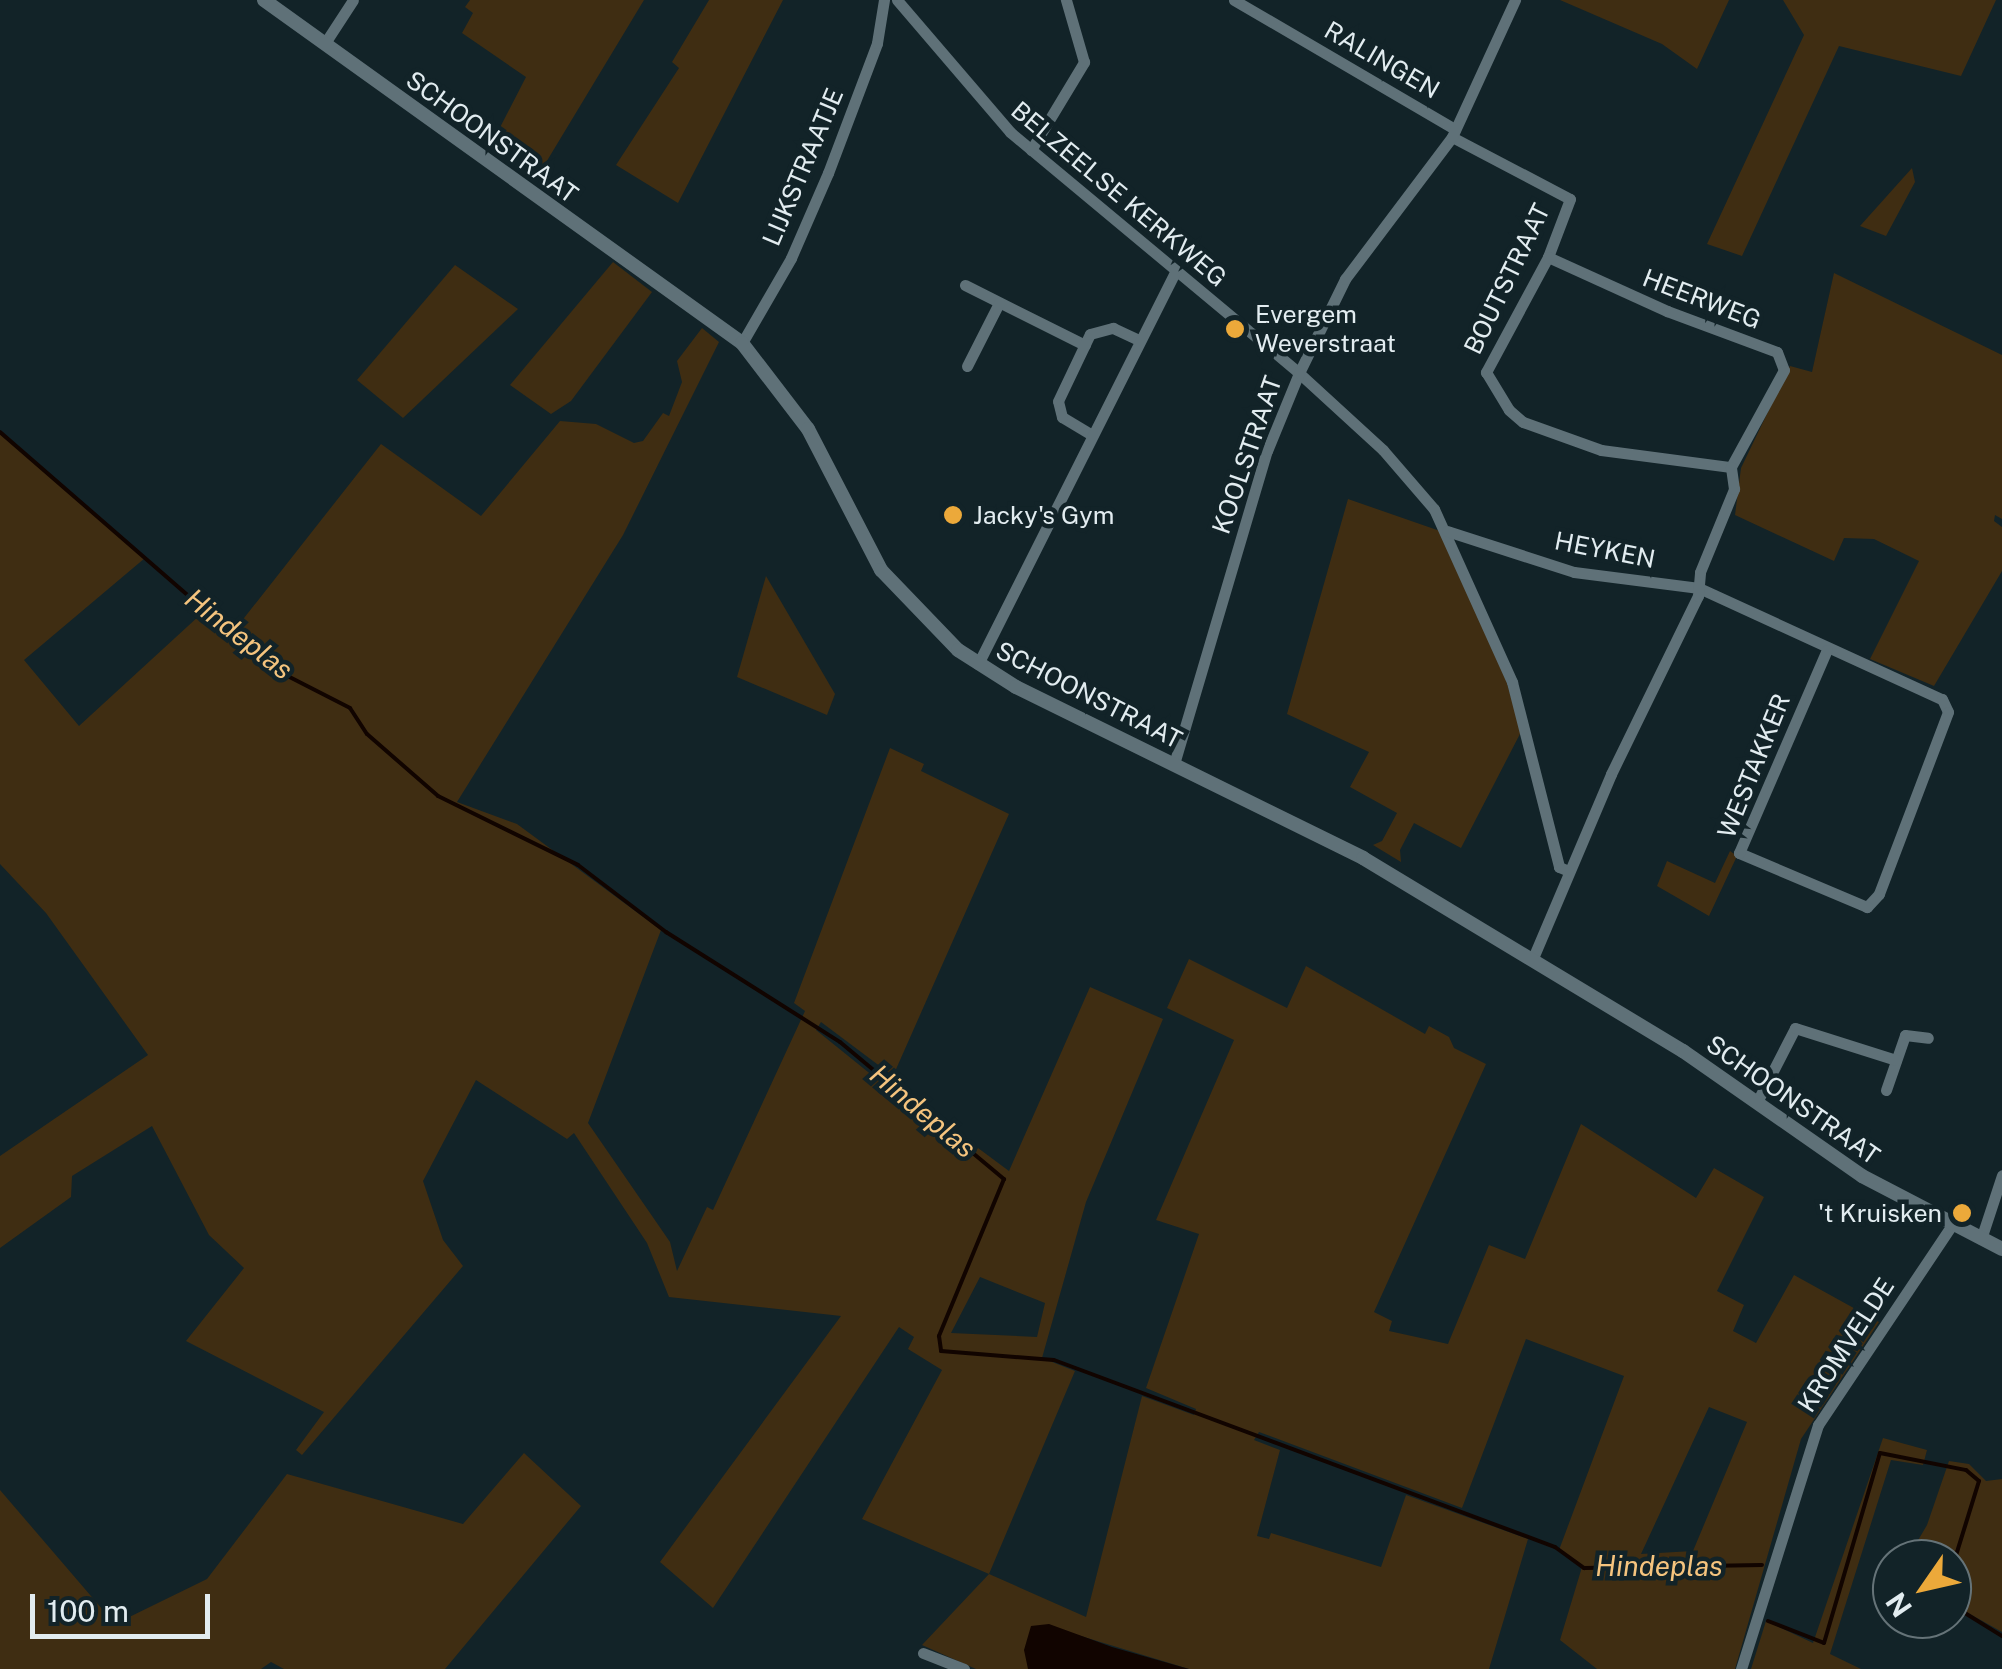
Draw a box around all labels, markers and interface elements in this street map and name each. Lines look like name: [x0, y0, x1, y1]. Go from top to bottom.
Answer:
street label: RALINGEN: [1319, 15, 1445, 105]
street label: SCHOONSTRAAT: [400, 65, 584, 209]
street label: LIJKSTRAATJE: [756, 84, 850, 250]
street label: BELZEELSE KERKWEG: [1005, 95, 1233, 293]
street label: BOUTSTRAAT: [1458, 199, 1556, 359]
street label: HEERWEG: [1639, 263, 1765, 335]
place label: Evergem Weverstraat: [1255, 300, 1396, 359]
marker: Evergem Weverstraat: [1224, 318, 1246, 340]
street label: KOOLSTRAAT: [1206, 372, 1288, 538]
place label: Jacky's Gym: [973, 500, 1114, 530]
marker: Jacky's Gym: [942, 504, 964, 526]
street label: HEYKEN: [1552, 526, 1658, 574]
water label: Hindeplas: [178, 582, 300, 686]
street label: SCHOONSTRAAT: [991, 635, 1187, 755]
street label: WESTAKKER: [1711, 690, 1797, 842]
street label: SCHOONSTRAAT: [1701, 1029, 1885, 1171]
water label: Hindeplas: [863, 1057, 983, 1165]
place label: 't Kruisken: [1818, 1198, 1942, 1228]
marker: 't Kruisken: [1951, 1202, 1973, 1224]
street label: KROMVELDE: [1791, 1272, 1901, 1418]
north arrow: [1872, 1539, 1972, 1639]
water label: Hindeplas: [1595, 1549, 1723, 1583]
scale bar: [35, 1574, 215, 1636]
text: N: [1879, 1587, 1918, 1623]
text: 100 m: [47, 1593, 129, 1629]

